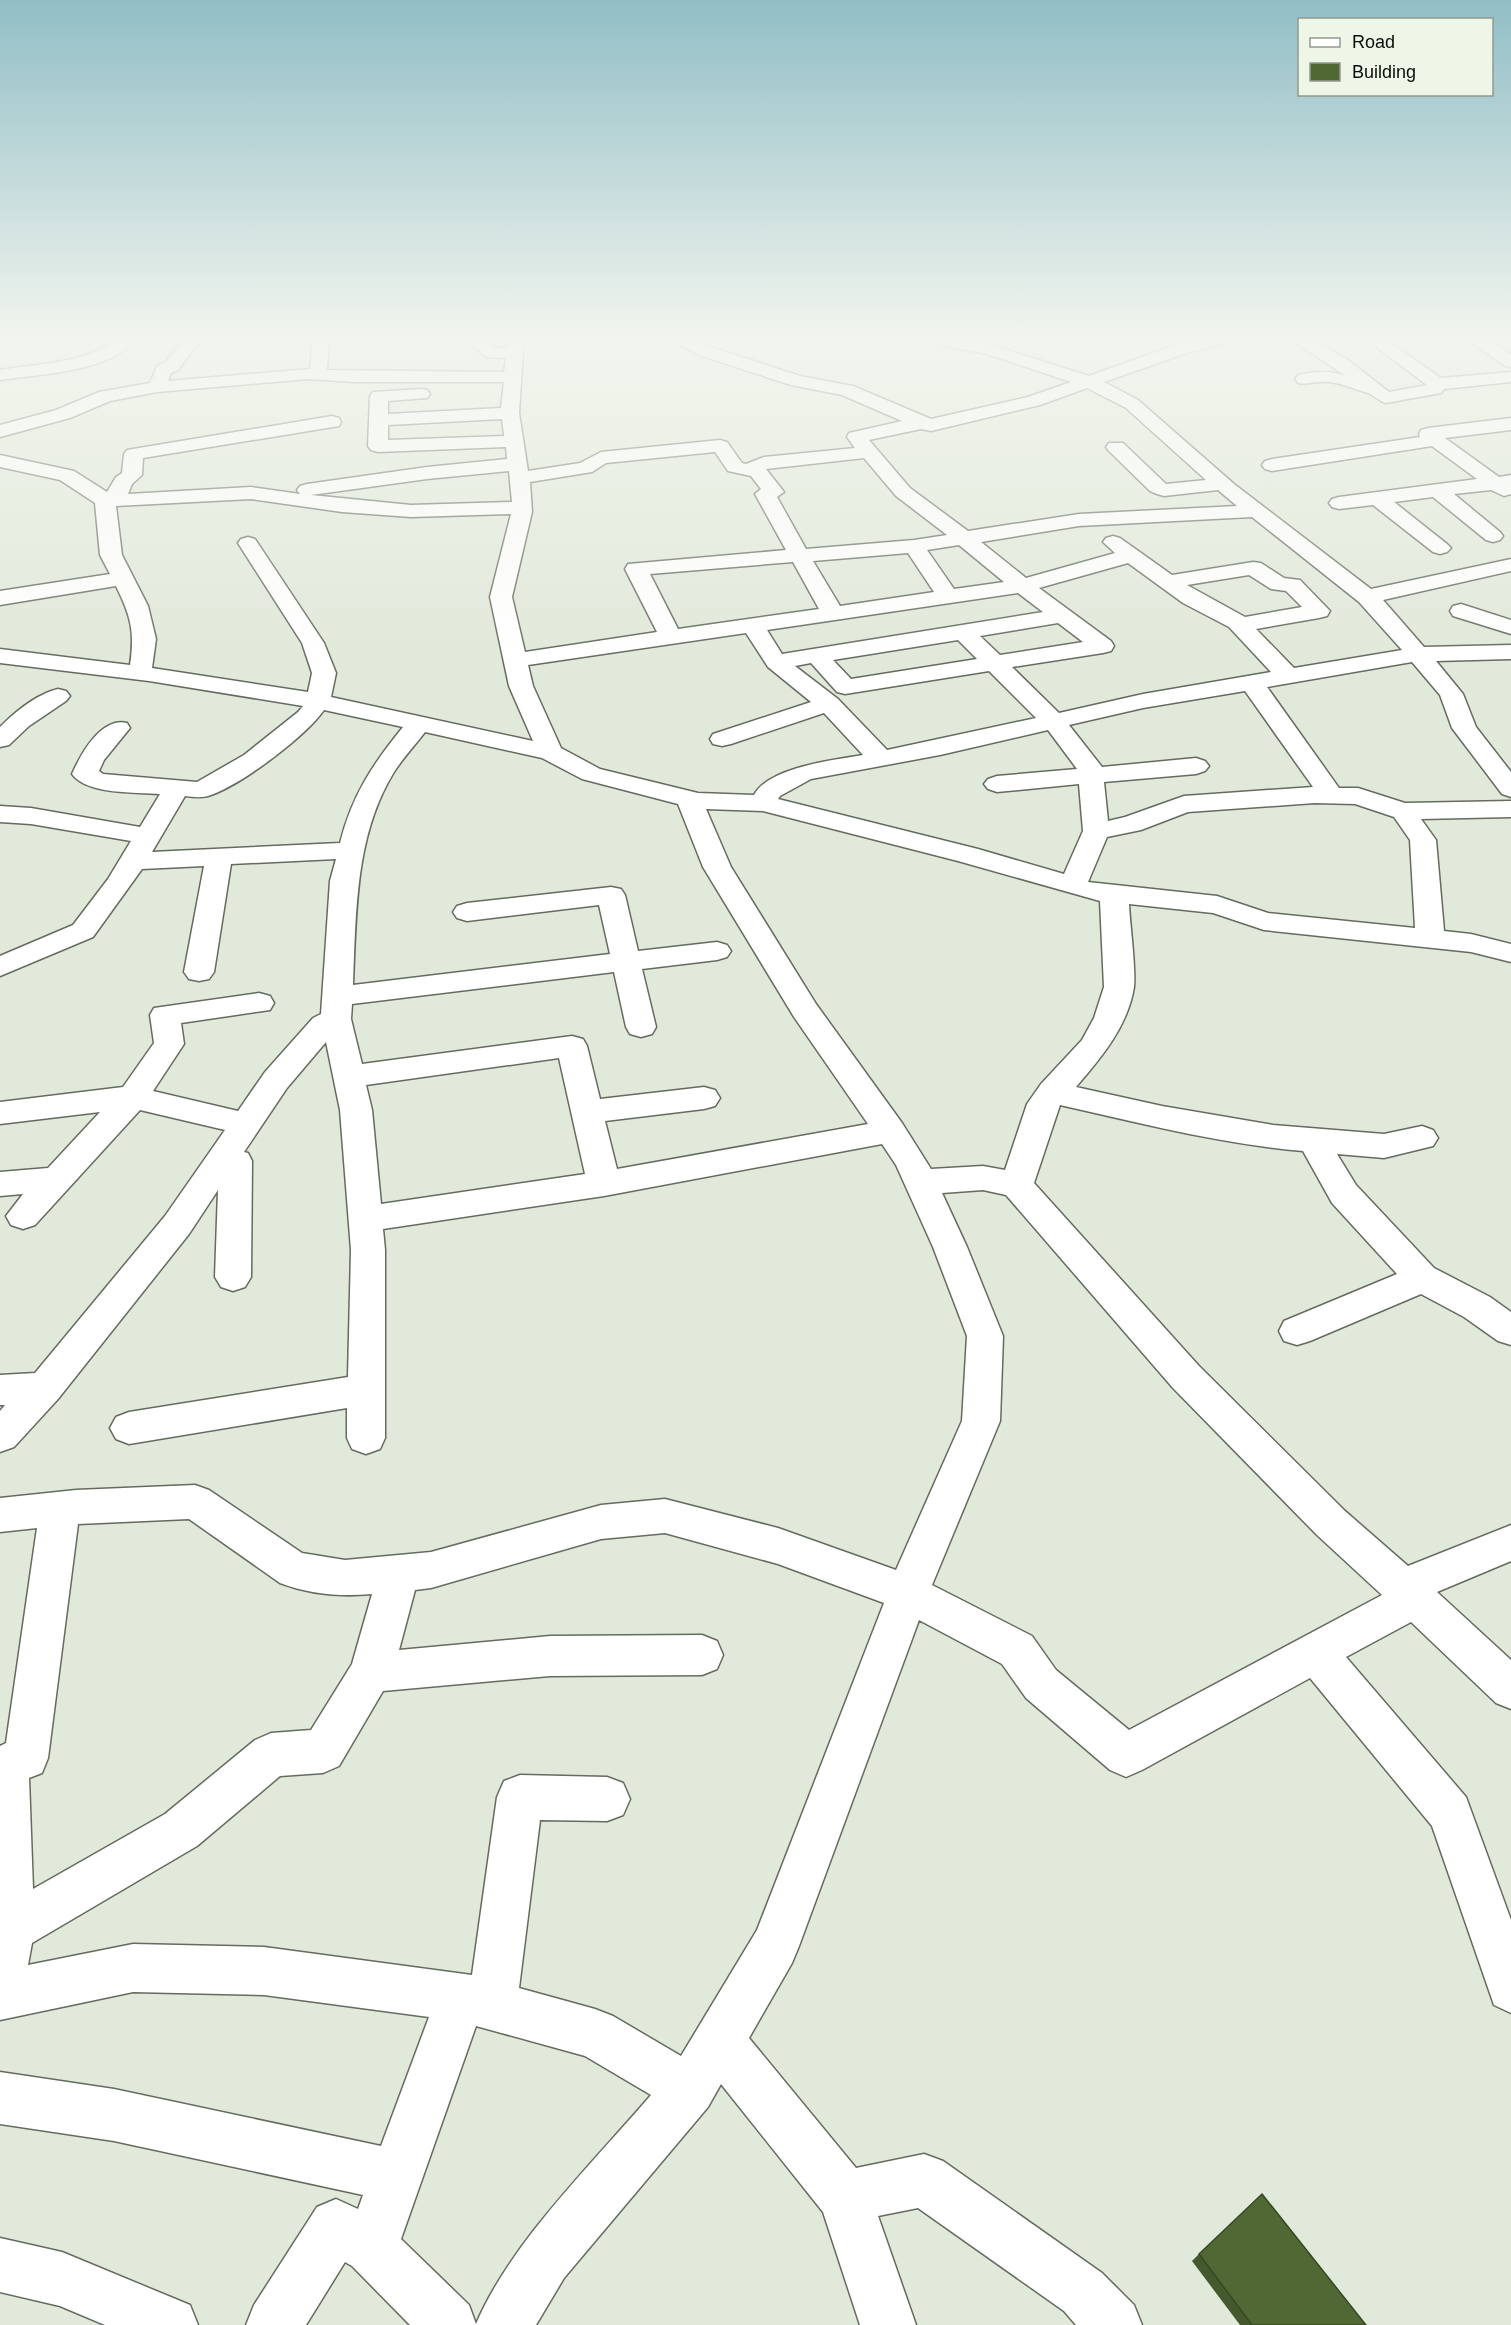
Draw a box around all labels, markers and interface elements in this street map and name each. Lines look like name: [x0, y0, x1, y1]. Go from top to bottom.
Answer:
legend: [1298, 18, 1493, 96]
text: Road: [1352, 32, 1395, 52]
text: Building: [1352, 62, 1416, 82]

